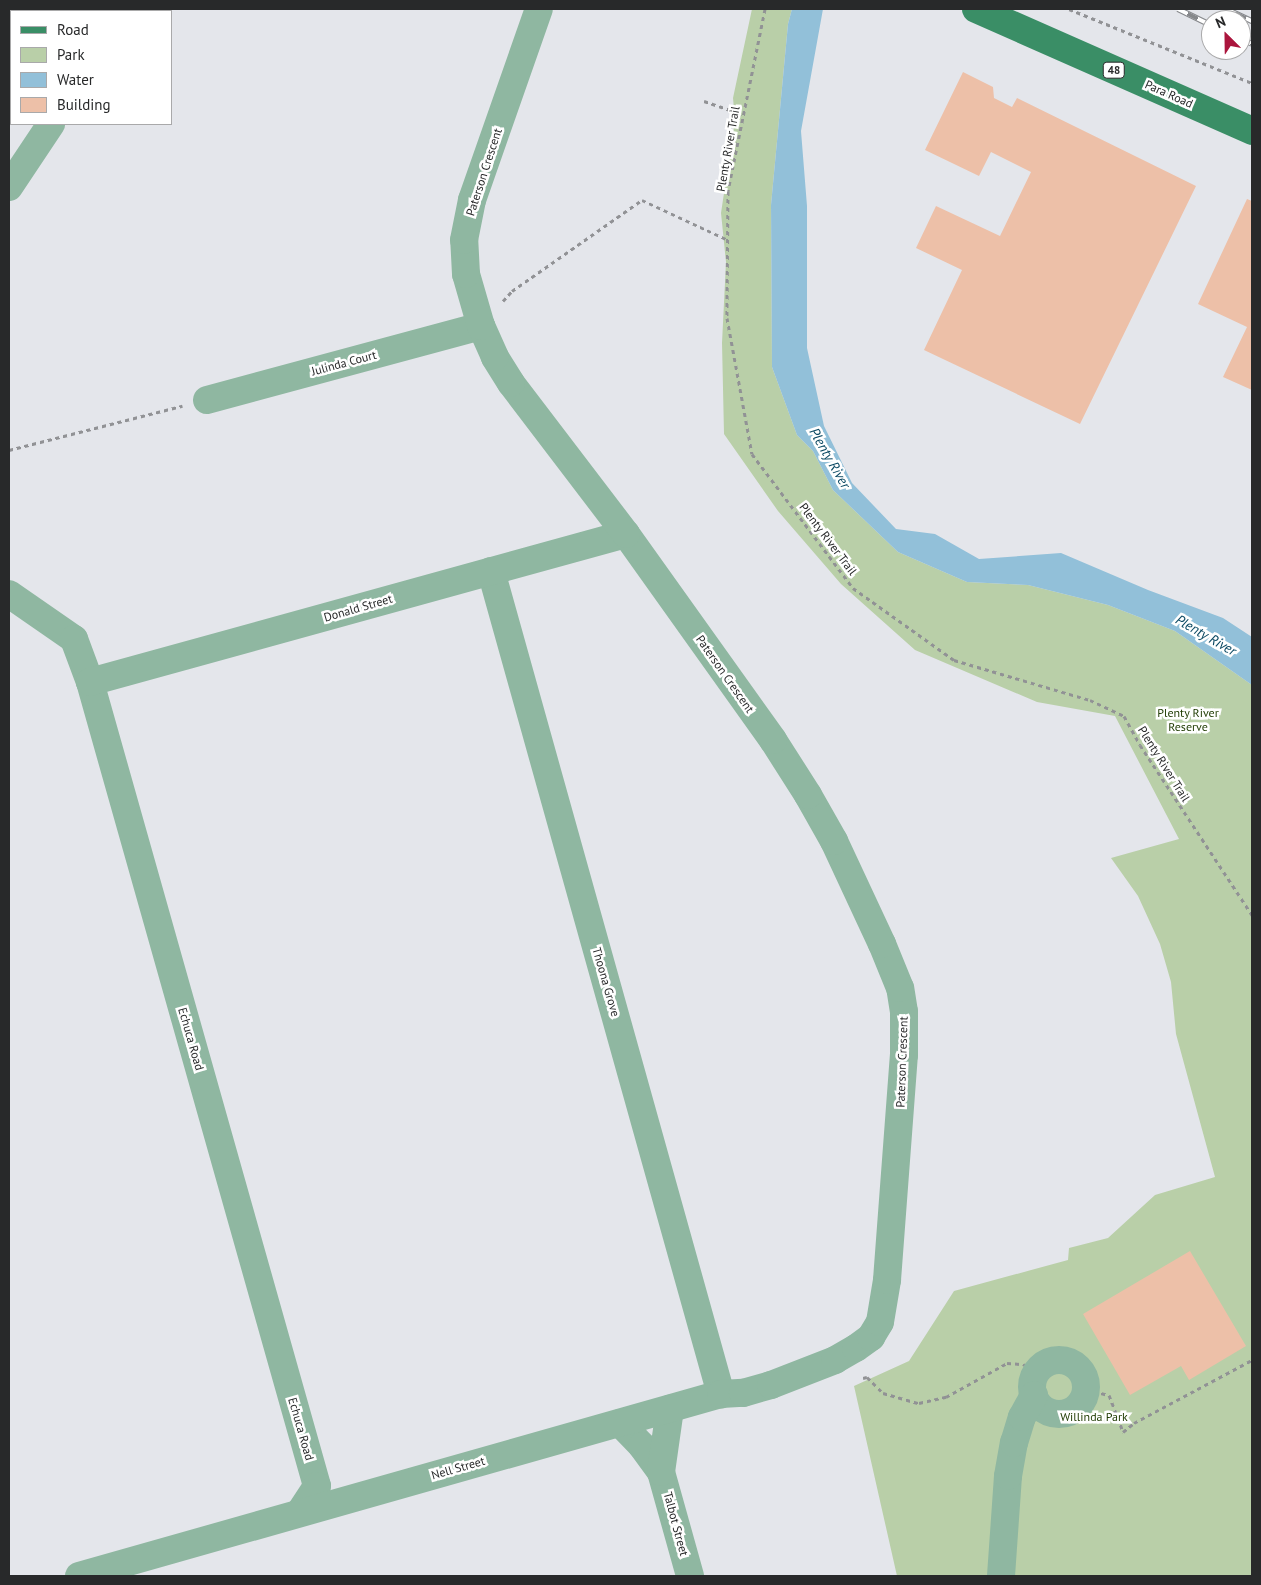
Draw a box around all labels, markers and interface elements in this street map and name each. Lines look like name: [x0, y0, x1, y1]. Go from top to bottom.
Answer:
legend: [10, 10, 172, 125]
north arrow: [1201, 10, 1251, 60]
text: N: [1213, 12, 1228, 32]
text: Road: [57, 20, 89, 39]
text: Park: [57, 45, 85, 64]
road number: 48: [1103, 62, 1125, 78]
text: Water: [57, 70, 94, 89]
street label: Para Road: [1143, 77, 1195, 111]
text: Building: [57, 95, 111, 114]
street label: Plenty River Trail: [713, 105, 743, 193]
street label: Paterson Crescent: [463, 126, 505, 218]
street label: Julinda Court: [310, 347, 378, 379]
water label: Plenty River: [806, 424, 854, 492]
street label: Plenty River Trail: [796, 500, 860, 578]
street label: Donald Street: [322, 591, 394, 625]
water label: Plenty River: [1172, 611, 1240, 659]
street label: Paterson Crescent: [693, 632, 757, 716]
park label: Plenty River Reserve: [1157, 706, 1219, 734]
street label: Plenty River Trail: [1135, 723, 1193, 805]
street label: Thoona Grove: [589, 946, 623, 1018]
street label: Echuca Road: [175, 1006, 207, 1072]
street label: Paterson Crescent: [893, 1016, 911, 1108]
street label: Echuca Road: [285, 1396, 317, 1462]
park label: Willinda Park: [1060, 1410, 1128, 1424]
street label: Nell Street: [430, 1453, 486, 1483]
street label: Talbot Street: [661, 1490, 691, 1558]

